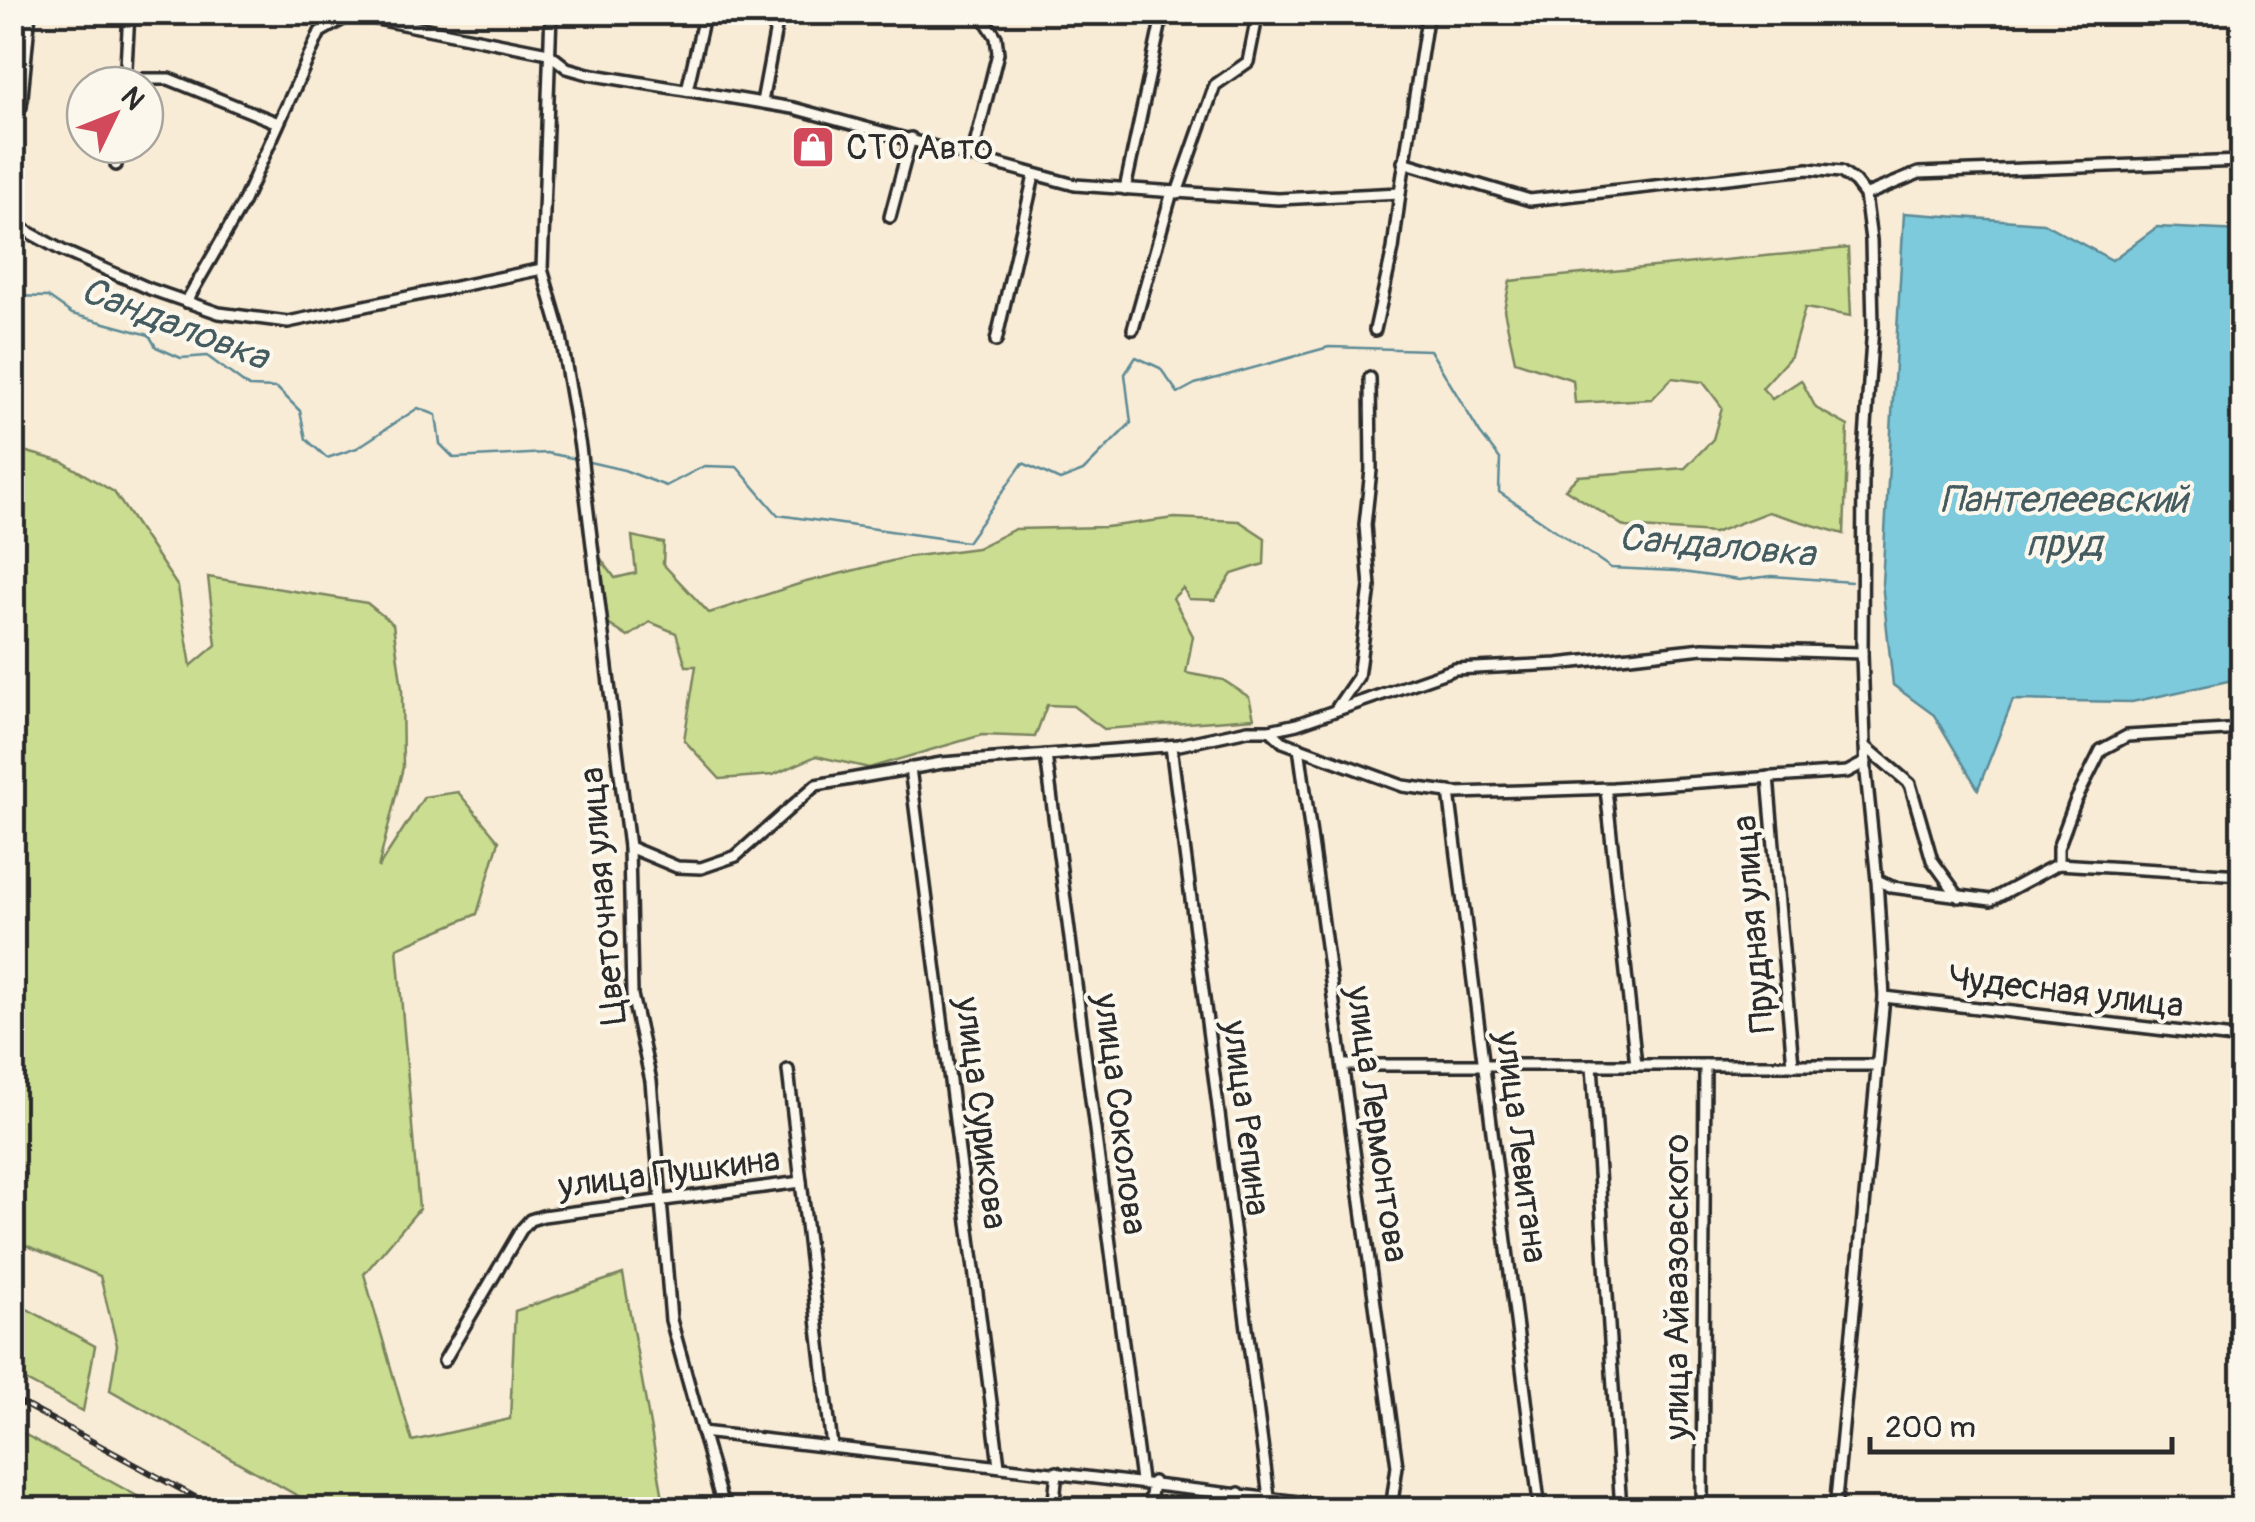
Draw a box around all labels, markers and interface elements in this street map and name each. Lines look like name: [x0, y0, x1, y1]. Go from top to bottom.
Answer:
north arrow: [65, 65, 165, 165]
text: N: [113, 80, 151, 118]
shop icon: СТО Авто: [790, 124, 836, 170]
place label: СТО Авто: [846, 126, 993, 170]
water label: Сандаловка: [74, 266, 277, 382]
water label: Пантелеевский пруд: [1940, 476, 2190, 568]
water label: Сандаловка: [1617, 514, 1819, 579]
street label: Цветочная улица: [570, 765, 636, 1026]
street label: Прудная улица: [1723, 813, 1785, 1035]
street label: Чудесная улица: [1946, 956, 2186, 1028]
street label: улица Лермонтова: [1336, 982, 1418, 1265]
street label: улица Соколова: [1083, 990, 1157, 1237]
street label: улица Сурикова: [945, 993, 1017, 1232]
street label: улица Репина: [1212, 1017, 1280, 1218]
street label: улица Левитана: [1485, 1028, 1557, 1266]
street label: улица Айвазовского: [1655, 1134, 1699, 1441]
street label: улица Пушкина: [555, 1138, 782, 1209]
scale bar: [1870, 1392, 2172, 1454]
text: 200 m: [1885, 1409, 1976, 1446]

